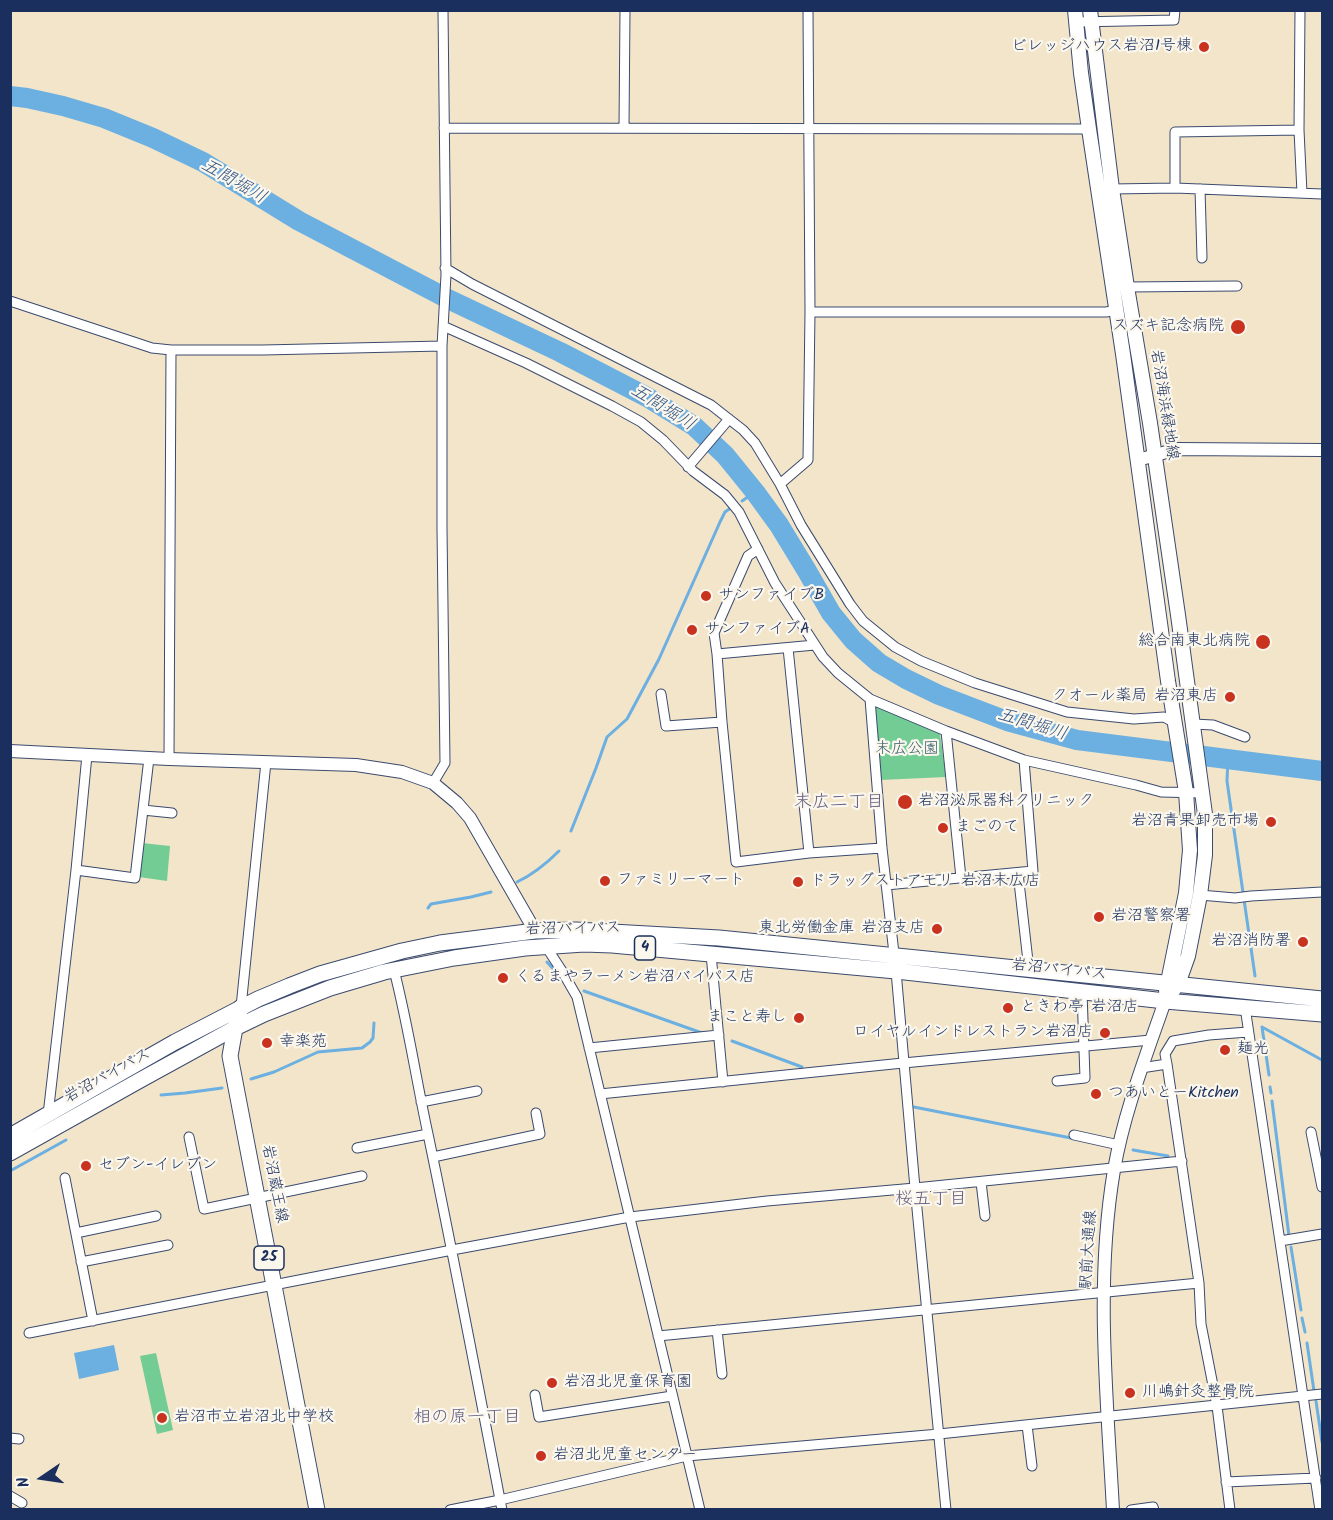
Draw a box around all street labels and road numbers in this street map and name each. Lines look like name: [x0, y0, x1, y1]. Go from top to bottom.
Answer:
street label: 岩沼海浜緑地線: [1145, 348, 1181, 462]
street label: 岩沼バイパス: [525, 920, 621, 940]
road number: 4: [634, 936, 656, 960]
street label: 岩沼バイパス: [1010, 956, 1108, 986]
street label: 岩沼バイパス: [61, 1045, 155, 1109]
street label: 岩沼蔵王線: [256, 1143, 290, 1225]
street label: 駅前大通線: [1078, 1209, 1102, 1291]
road number: 25: [254, 1246, 284, 1270]

